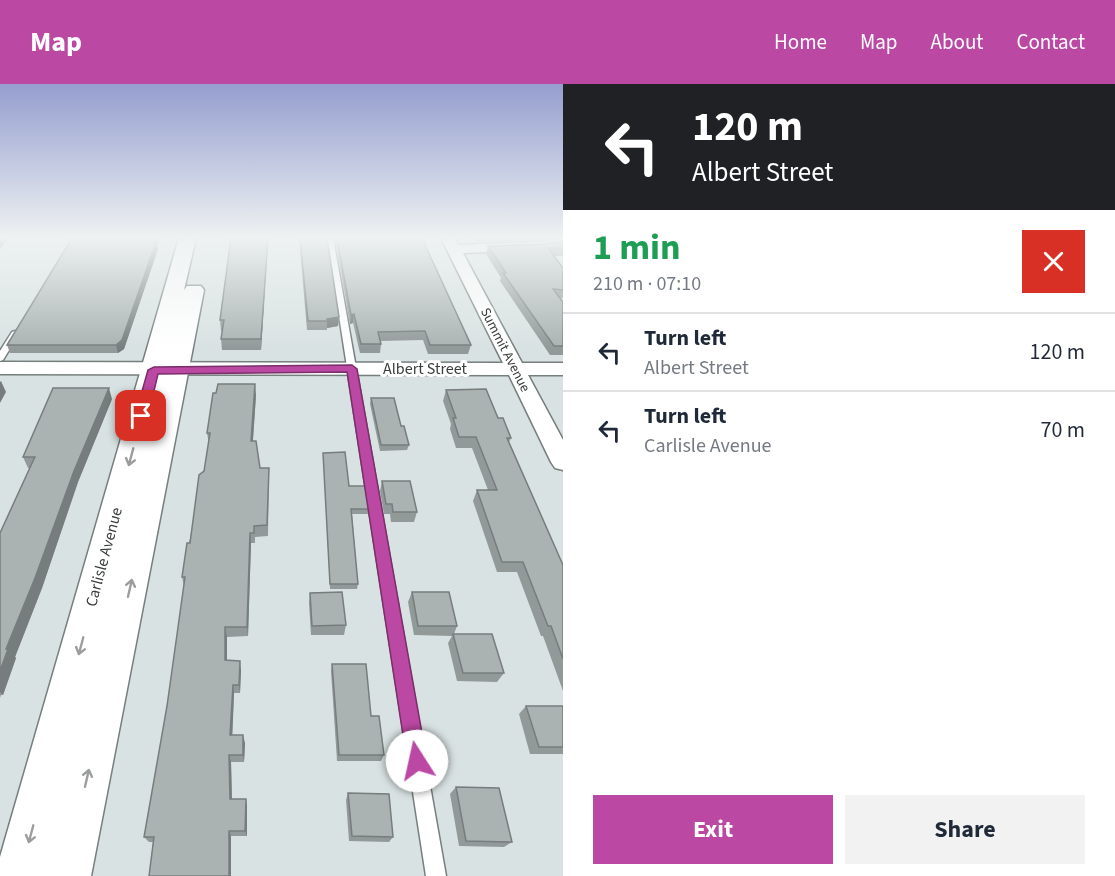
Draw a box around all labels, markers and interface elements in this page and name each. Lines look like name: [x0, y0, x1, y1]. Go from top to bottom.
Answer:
text: Map: [30, 22, 82, 62]
text: Home: [774, 27, 827, 57]
text: Map: [860, 27, 898, 57]
text: About: [931, 27, 983, 57]
text: Contact: [1016, 27, 1085, 57]
text: 120 m: [692, 97, 803, 157]
icon: left: [593, 108, 671, 186]
text: Albert Street: [692, 153, 833, 192]
text: 1 min: [593, 222, 681, 273]
button: close: [1022, 230, 1085, 293]
text: 210 m · 07:10: [593, 270, 701, 298]
street label: Summit Avenue: [475, 304, 535, 396]
text: Turn left: [644, 322, 726, 354]
icon: left: [593, 336, 626, 369]
text: 120 m: [1030, 336, 1085, 368]
text: Albert Street: [644, 354, 749, 382]
street label: Albert Street: [383, 358, 467, 380]
pin: [115, 390, 166, 441]
icon: arrive: [124, 399, 157, 432]
text: Turn left: [644, 400, 726, 432]
icon: left: [593, 414, 626, 447]
text: 70 m: [1040, 414, 1085, 446]
text: Carlisle Avenue: [644, 432, 772, 460]
one-way arrow: [124, 448, 136, 467]
street label: Carlisle Avenue: [80, 505, 128, 609]
one-way arrow: [124, 578, 136, 597]
one-way arrow: [74, 636, 86, 655]
position arrow: [385, 729, 449, 793]
one-way arrow: [82, 769, 93, 788]
button: Exit: [593, 795, 833, 864]
button: Share: [845, 795, 1085, 864]
one-way arrow: [24, 825, 36, 844]

